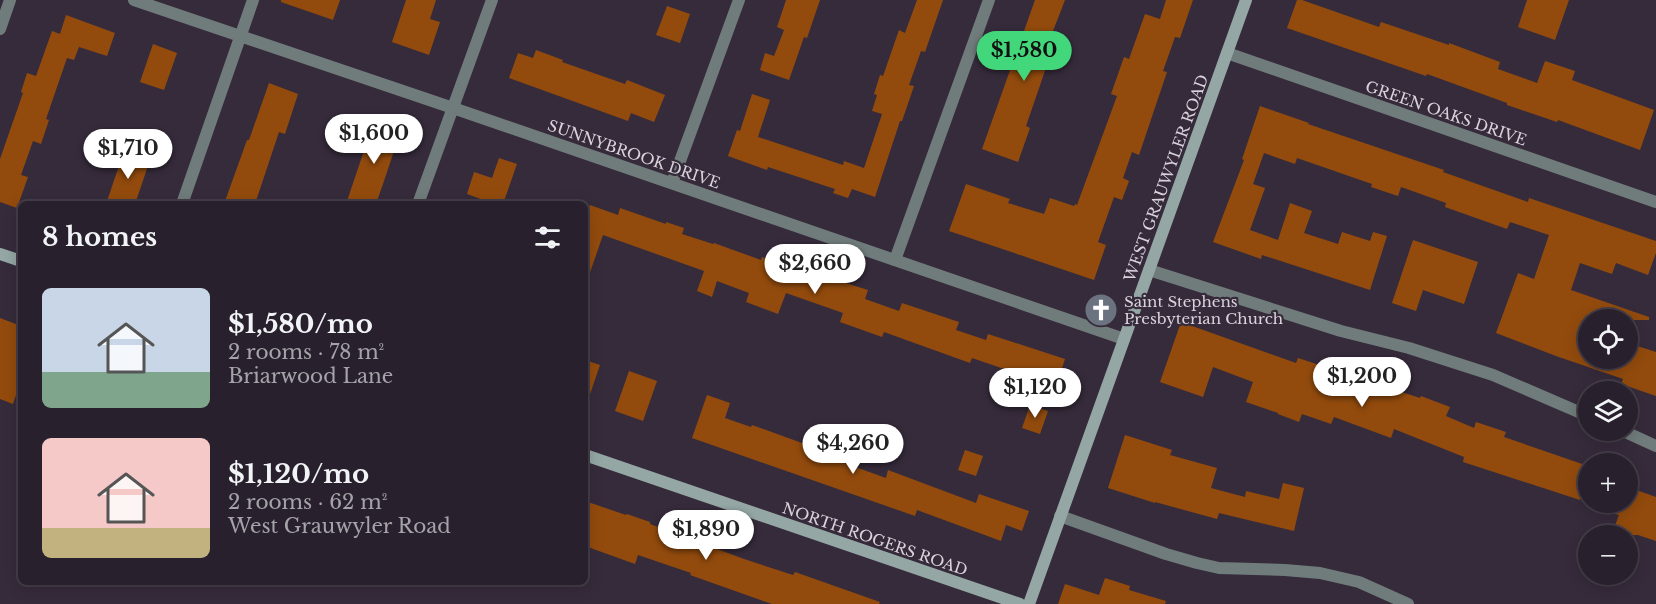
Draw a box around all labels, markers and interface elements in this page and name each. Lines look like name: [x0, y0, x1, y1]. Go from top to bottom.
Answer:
pin: $1,580: [975, 31, 1073, 82]
text: $1,580: [991, 38, 1057, 62]
street label: WEST GRAUWYLER ROAD: [1119, 72, 1212, 285]
street label: GREEN OAKS DRIVE: [1363, 76, 1529, 150]
pin: $1,600: [325, 114, 423, 165]
street label: SUNNYBROOK DRIVE: [545, 116, 723, 193]
text: $1,600: [339, 121, 409, 145]
pin: $1,710: [79, 129, 177, 180]
text: $1,710: [97, 136, 159, 160]
text: 8 homes: [42, 221, 157, 253]
icon: filters: [531, 221, 564, 254]
pin: $2,660: [766, 244, 864, 295]
text: $2,660: [779, 251, 851, 275]
church icon: Saint Stephens Presbyterian Church: [1083, 292, 1119, 328]
place label: Saint Stephens Presbyterian Church: [1124, 292, 1283, 328]
text: $1,580/mo: [228, 308, 373, 340]
map controls: [1578, 309, 1638, 585]
button: locate: [1578, 309, 1638, 369]
icon: home: [90, 312, 162, 384]
text: 2 rooms · 78 m²: [228, 340, 384, 364]
pin: $1,200: [1313, 357, 1411, 408]
text: Briarwood Lane: [228, 364, 393, 388]
text: $1,200: [1327, 364, 1397, 388]
pin: $1,120: [986, 368, 1084, 419]
text: $1,120: [1003, 375, 1067, 399]
button: layers: [1578, 381, 1638, 441]
pin: $4,260: [804, 424, 902, 475]
text: $4,260: [817, 431, 890, 455]
button: +: [1578, 453, 1638, 513]
text: $1,120/mo: [228, 458, 369, 490]
icon: home: [90, 462, 162, 534]
text: 2 rooms · 62 m²: [228, 490, 387, 514]
street label: NORTH ROGERS ROAD: [780, 498, 970, 580]
pin: $1,890: [657, 510, 755, 561]
text: West Grauwyler Road: [228, 514, 451, 538]
text: $1,890: [672, 517, 740, 541]
button: −: [1578, 525, 1638, 585]

